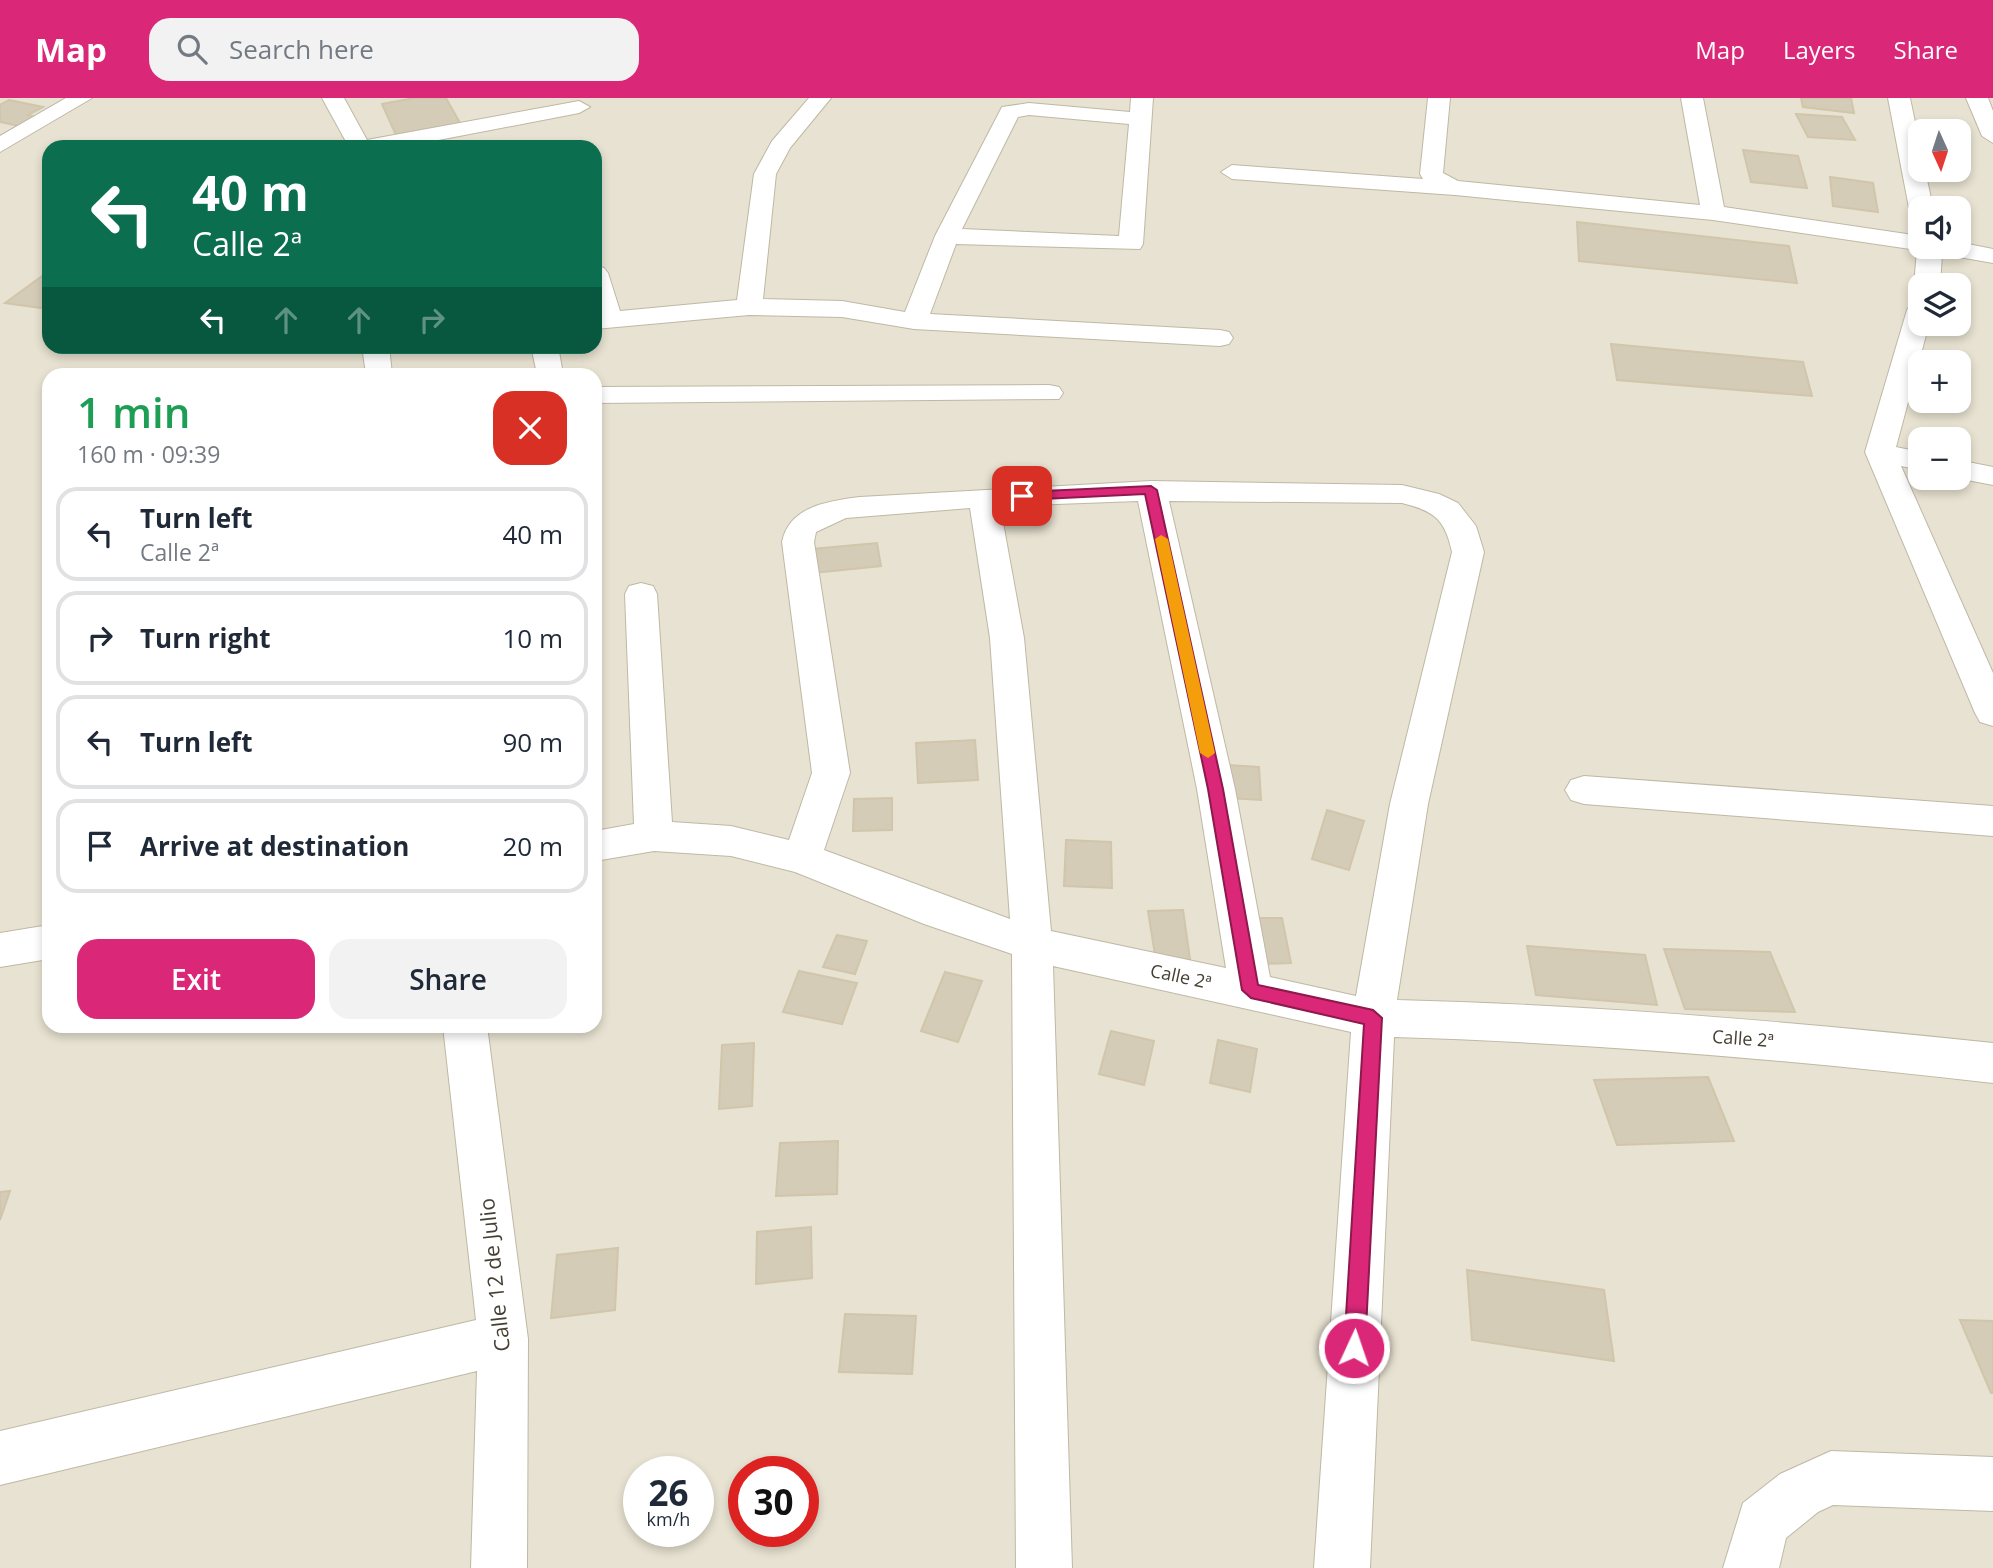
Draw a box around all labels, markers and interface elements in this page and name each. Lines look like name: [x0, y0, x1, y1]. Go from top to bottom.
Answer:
search box: [149, 18, 639, 81]
text: Map: [35, 27, 107, 72]
icon: search: [173, 30, 211, 68]
text: Search here: [229, 31, 374, 67]
text: Map: [1695, 33, 1745, 66]
text: Layers: [1783, 33, 1856, 66]
text: Share: [1894, 33, 1958, 66]
north arrow: [1908, 119, 1970, 182]
map controls: [1908, 119, 1971, 490]
text: 40 m: [192, 159, 309, 225]
icon: left: [77, 168, 168, 259]
button: sound: [1908, 196, 1971, 259]
text: Calle 2ª: [192, 222, 302, 265]
button: layers: [1908, 273, 1971, 336]
icon: left: [194, 301, 232, 339]
icon: ahead: [267, 301, 305, 339]
icon: ahead: [340, 301, 378, 339]
icon: right: [413, 301, 451, 339]
button: +: [1908, 350, 1971, 413]
text: 1 min: [77, 383, 190, 440]
button: close: [493, 391, 567, 465]
button: −: [1908, 427, 1971, 490]
text: 160 m · 09:39: [77, 438, 220, 470]
pin: [992, 466, 1052, 526]
icon: arrive: [1003, 477, 1041, 515]
text: Turn left: [140, 500, 252, 536]
icon: left: [81, 515, 119, 553]
text: 40 m: [502, 516, 563, 552]
text: Calle 2ª: [140, 536, 219, 568]
icon: right: [81, 619, 119, 657]
text: Turn right: [140, 620, 271, 656]
text: 10 m: [502, 620, 563, 656]
icon: left: [81, 723, 119, 761]
text: Turn left: [140, 724, 252, 760]
text: 90 m: [502, 724, 563, 760]
icon: arrive: [81, 827, 119, 865]
text: Arrive at destination: [140, 828, 409, 864]
text: 20 m: [502, 828, 563, 864]
button: Exit: [77, 939, 315, 1019]
button: Share: [329, 939, 567, 1019]
street label: Calle 2ª: [1148, 958, 1214, 994]
street label: Calle 2ª: [1711, 1024, 1775, 1052]
street label: Calle 12 de Julio: [472, 1197, 516, 1353]
position arrow: [1317, 1311, 1391, 1385]
speed limit sign: 30: [728, 1456, 819, 1547]
text: 26: [648, 1469, 689, 1516]
text: km/h: [647, 1507, 690, 1531]

